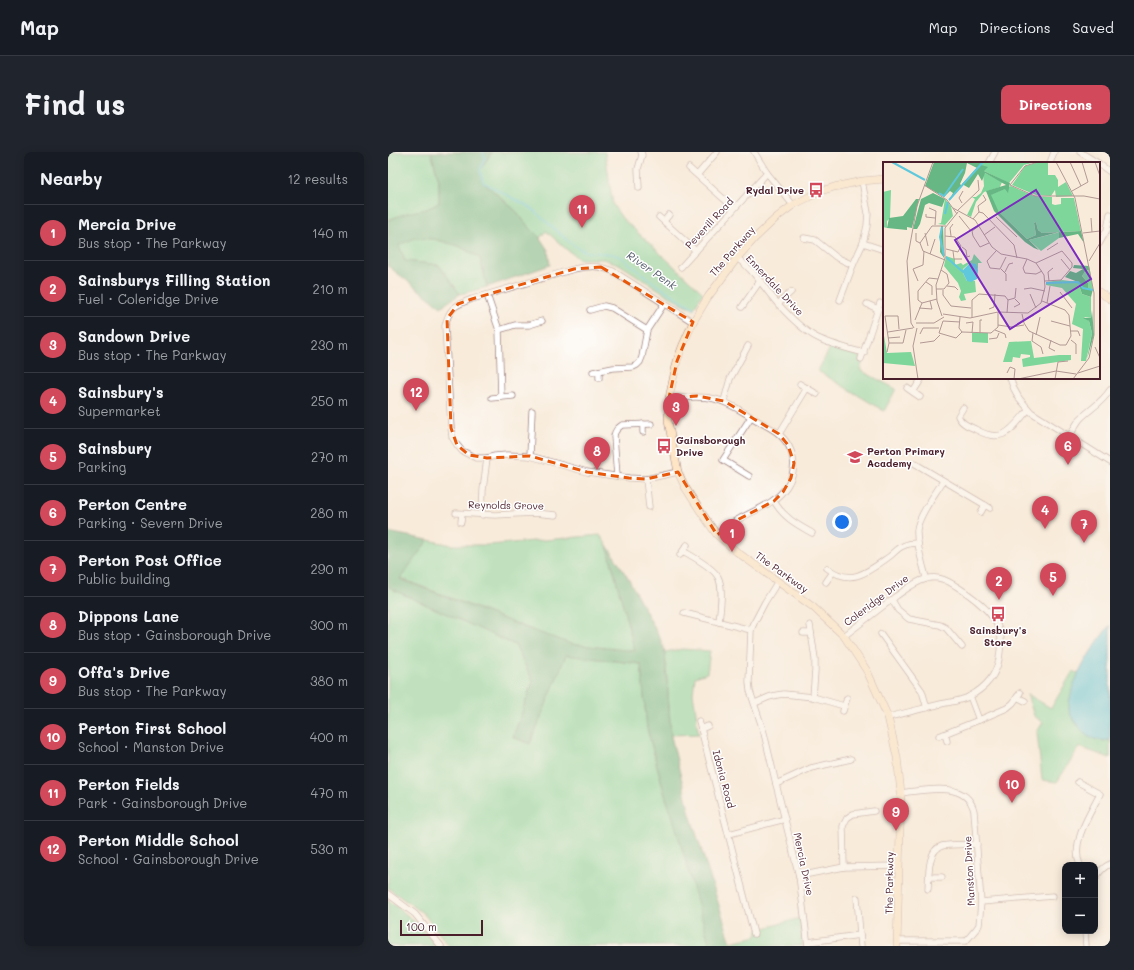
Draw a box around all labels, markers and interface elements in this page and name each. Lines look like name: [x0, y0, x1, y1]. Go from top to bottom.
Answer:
text: Map: [20, 15, 59, 40]
text: Map: [929, 18, 957, 37]
text: Directions: [979, 18, 1050, 37]
text: Saved: [1072, 18, 1114, 37]
button: Directions: [1001, 85, 1110, 124]
text: Find us: [24, 86, 125, 122]
inset map: [883, 162, 1100, 379]
text: Nearby: [40, 167, 102, 189]
text: 12 results: [287, 170, 348, 187]
bus stop icon: Rydal Drive: [807, 181, 825, 199]
place label: Rydal Drive: [746, 183, 804, 197]
street label: Peverill Road: [682, 194, 736, 252]
pin: 11: [569, 195, 595, 228]
text: Mercia Drive: [78, 214, 176, 234]
street label: The Parkway: [706, 223, 758, 279]
text: 1: [50, 224, 56, 241]
text: 140 m: [312, 224, 348, 241]
text: Bus stop · The Parkway: [78, 234, 227, 251]
water label: River Penk: [624, 247, 680, 293]
street label: Ennerdale Drive: [743, 251, 807, 319]
text: Sainsburys Filling Station: [78, 270, 270, 290]
text: 2: [49, 280, 57, 297]
text: 210 m: [312, 280, 348, 297]
text: Fuel · Coleridge Drive: [78, 290, 219, 307]
text: Sandown Drive: [78, 326, 190, 346]
text: 3: [49, 336, 57, 353]
text: 230 m: [311, 336, 348, 353]
text: Bus stop · The Parkway: [78, 346, 227, 363]
pin: 12: [403, 378, 429, 411]
text: Sainsbury's: [78, 382, 164, 402]
text: 4: [49, 392, 57, 409]
text: 250 m: [311, 392, 348, 409]
pin: 3: [663, 393, 689, 426]
text: Supermarket: [78, 402, 161, 419]
pin: 6: [1055, 432, 1081, 465]
place label: Gainsborough Drive: [676, 433, 745, 459]
pin: 8: [584, 437, 610, 470]
bus stop icon: Gainsborough Drive: [655, 437, 673, 455]
text: Sainsbury: [78, 438, 152, 458]
place label: Perton Primary Academy: [867, 444, 946, 470]
text: 5: [49, 448, 57, 465]
text: 270 m: [311, 448, 348, 465]
school or university icon: Perton Primary Academy: [846, 448, 864, 466]
text: Parking: [78, 458, 126, 475]
text: Perton Centre: [78, 494, 187, 514]
pin: 4: [1032, 496, 1058, 529]
street label: Reynolds Grove: [468, 497, 544, 513]
text: 6: [49, 504, 57, 521]
text: 280 m: [310, 504, 348, 521]
pin: 7: [1071, 510, 1097, 543]
your location: [832, 512, 852, 532]
text: Parking · Severn Drive: [78, 514, 223, 531]
pin: 1: [719, 519, 745, 552]
street label: The Parkway: [753, 548, 811, 596]
text: Perton Post Office: [78, 550, 222, 570]
text: 7: [49, 560, 57, 577]
text: 290 m: [311, 560, 348, 577]
pin: 5: [1040, 563, 1066, 596]
pin: 2: [986, 567, 1012, 600]
text: Public building: [78, 570, 170, 587]
street label: Coleridge Drive: [841, 571, 911, 629]
bus stop icon: Sainsbury's Store: [989, 605, 1007, 623]
text: Dippons Lane: [78, 606, 179, 626]
text: 8: [49, 616, 57, 633]
text: 300 m: [310, 616, 348, 633]
place label: Sainsbury's Store: [970, 623, 1027, 649]
text: Bus stop · Gainsborough Drive: [78, 626, 271, 643]
text: Offa's Drive: [78, 662, 170, 682]
text: 9: [49, 672, 57, 689]
text: 380 m: [310, 672, 348, 689]
text: Bus stop · The Parkway: [78, 682, 227, 699]
text: Perton First School: [78, 718, 226, 738]
text: 10: [46, 728, 60, 745]
text: 400 m: [310, 728, 348, 745]
text: School · Manston Drive: [78, 738, 224, 755]
street label: Idonia Road: [710, 748, 738, 810]
pin: 10: [999, 770, 1025, 803]
text: Perton Fields: [78, 774, 180, 794]
text: 11: [47, 784, 59, 801]
text: 470 m: [311, 784, 348, 801]
text: Park · Gainsborough Drive: [78, 794, 247, 811]
pin: 9: [883, 798, 909, 831]
text: Perton Middle School: [78, 830, 239, 850]
street label: Mercia Drive: [791, 831, 817, 897]
street label: Manston Drive: [960, 836, 978, 906]
text: 12: [46, 840, 60, 857]
text: 530 m: [310, 840, 348, 857]
text: School · Gainsborough Drive: [78, 850, 259, 867]
street label: The Parkway: [881, 852, 897, 914]
map controls: [1062, 862, 1098, 934]
button: +: [1062, 862, 1098, 898]
button: −: [1062, 898, 1098, 934]
scale bar: [400, 918, 483, 937]
text: 100 m: [406, 919, 437, 934]

